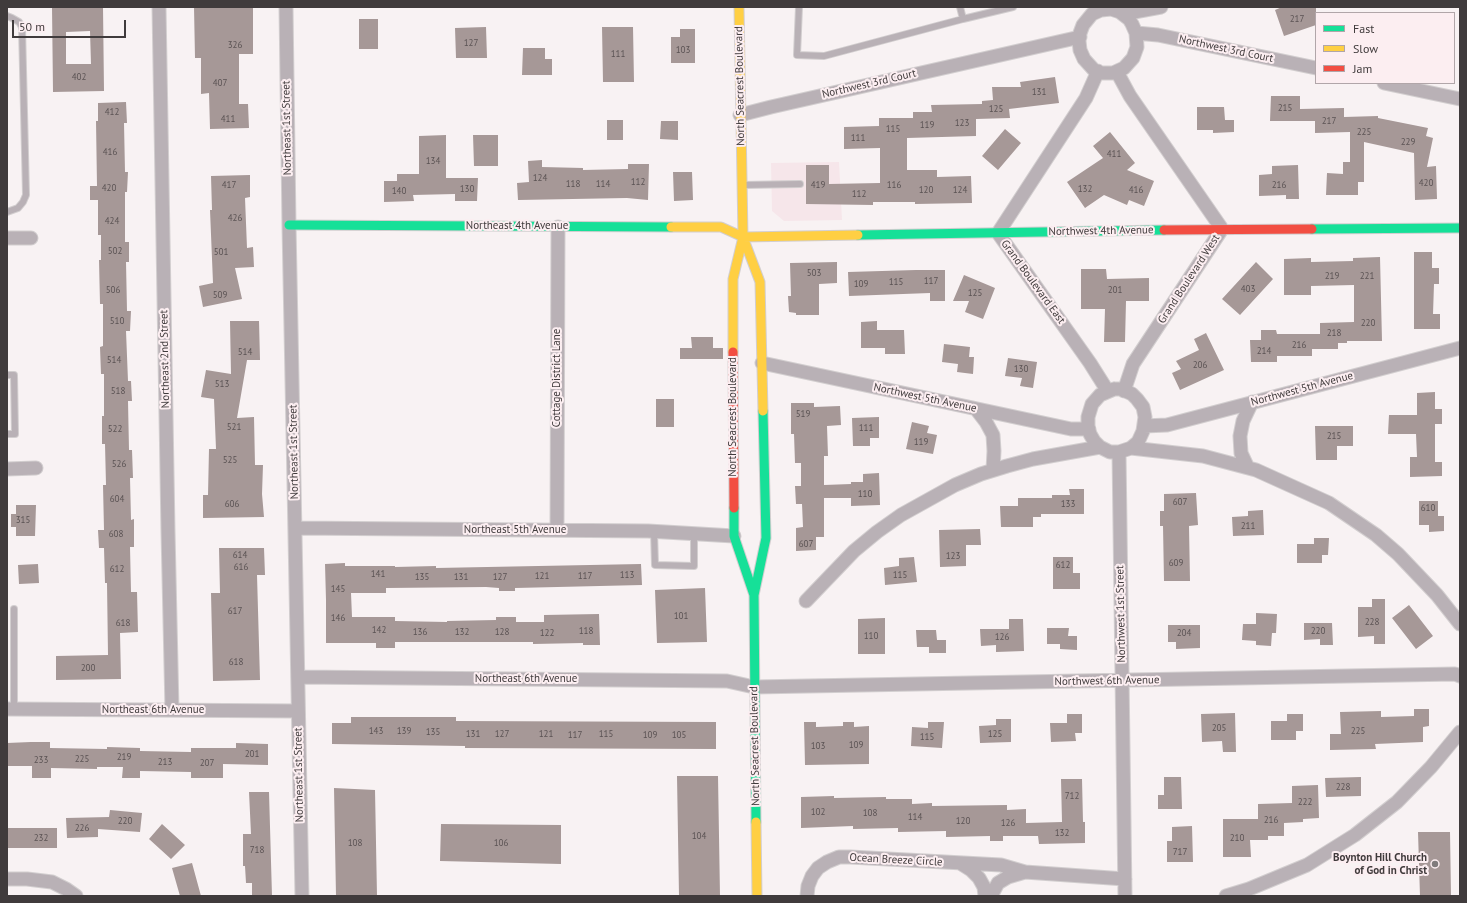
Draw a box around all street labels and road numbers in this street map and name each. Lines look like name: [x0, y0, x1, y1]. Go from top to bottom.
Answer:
street label: North Seacrest Boulevard: [732, 26, 748, 146]
street label: Northwest 3rd Court: [1178, 33, 1274, 65]
street label: Northwest 3rd Court: [821, 67, 917, 101]
street label: Northeast 1st Street: [280, 80, 294, 176]
street label: Northeast 4th Avenue: [466, 219, 568, 233]
street label: Northwest 4th Avenue: [1048, 223, 1154, 239]
street label: Grand Boulevard West: [1155, 232, 1223, 326]
street label: Grand Boulevard East: [998, 237, 1068, 327]
street label: Northeast 2nd Street: [158, 310, 172, 408]
street label: Cottage District Lane: [550, 329, 564, 427]
street label: North Seacrest Boulevard: [726, 357, 740, 477]
street label: Northwest 5th Avenue: [1250, 369, 1354, 409]
street label: Northwest 5th Avenue: [872, 381, 978, 415]
street label: Northeast 1st Street: [287, 404, 301, 500]
street label: Northeast 5th Avenue: [464, 523, 566, 537]
street label: Northwest 1st Street: [1114, 565, 1128, 663]
street label: Northeast 6th Avenue: [475, 672, 577, 686]
street label: Northwest 6th Avenue: [1054, 673, 1160, 689]
street label: North Seacrest Boulevard: [747, 686, 763, 806]
street label: Northeast 6th Avenue: [102, 703, 204, 717]
street label: Northeast 1st Street: [292, 727, 306, 823]
street label: Ocean Breeze Circle: [849, 851, 943, 869]

